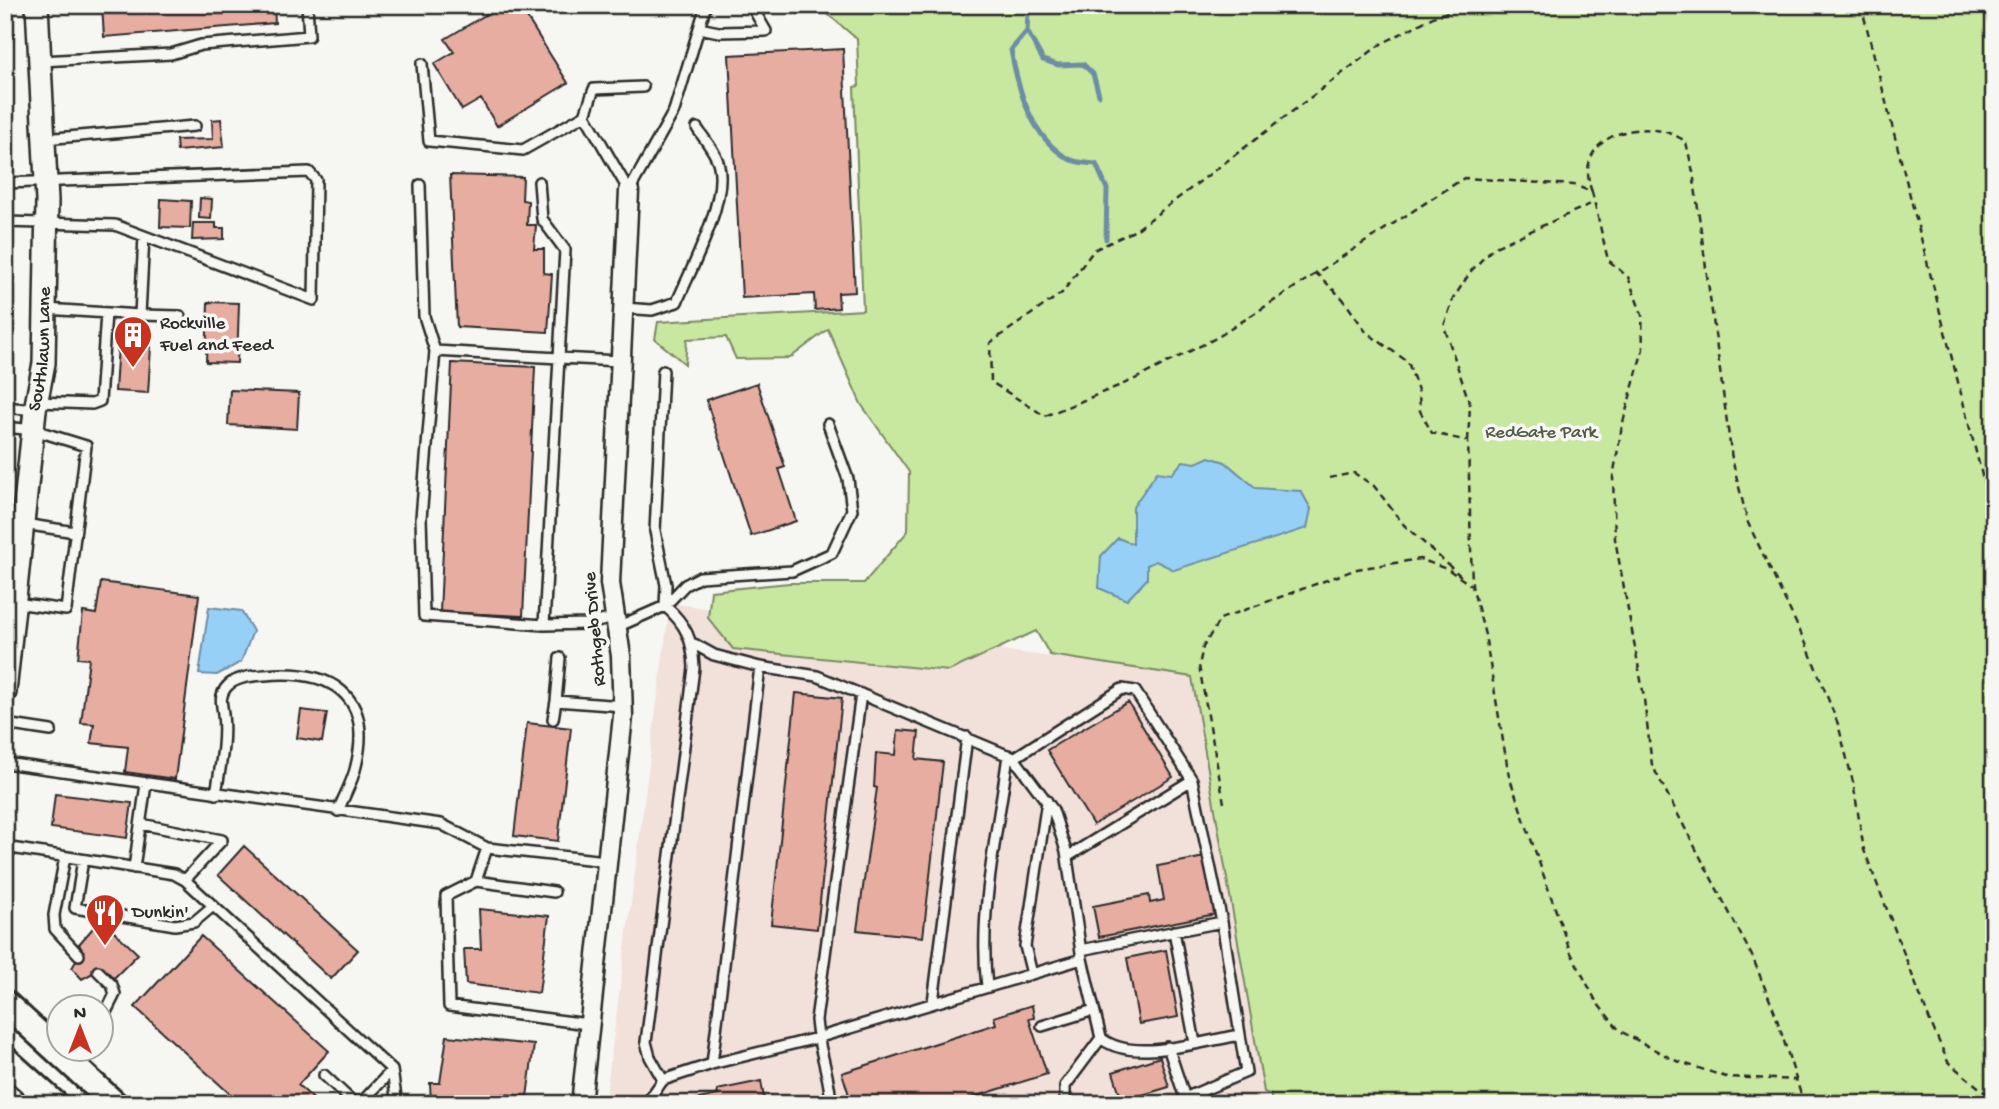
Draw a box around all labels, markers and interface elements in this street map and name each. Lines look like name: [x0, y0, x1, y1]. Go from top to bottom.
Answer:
street label: Southlawn Lane: [23, 287, 57, 413]
place label: Rockville Fuel and Feed: [159, 313, 275, 358]
building icon: Rockville Fuel and Feed: [112, 314, 154, 369]
park label: RedGate Park: [1485, 422, 1598, 445]
street label: Rothgeb Drive: [580, 571, 612, 687]
restaurant icon: Dunkin': [84, 892, 126, 947]
place label: Dunkin': [130, 902, 189, 925]
north arrow: [46, 993, 116, 1064]
text: N: [74, 1003, 86, 1026]

